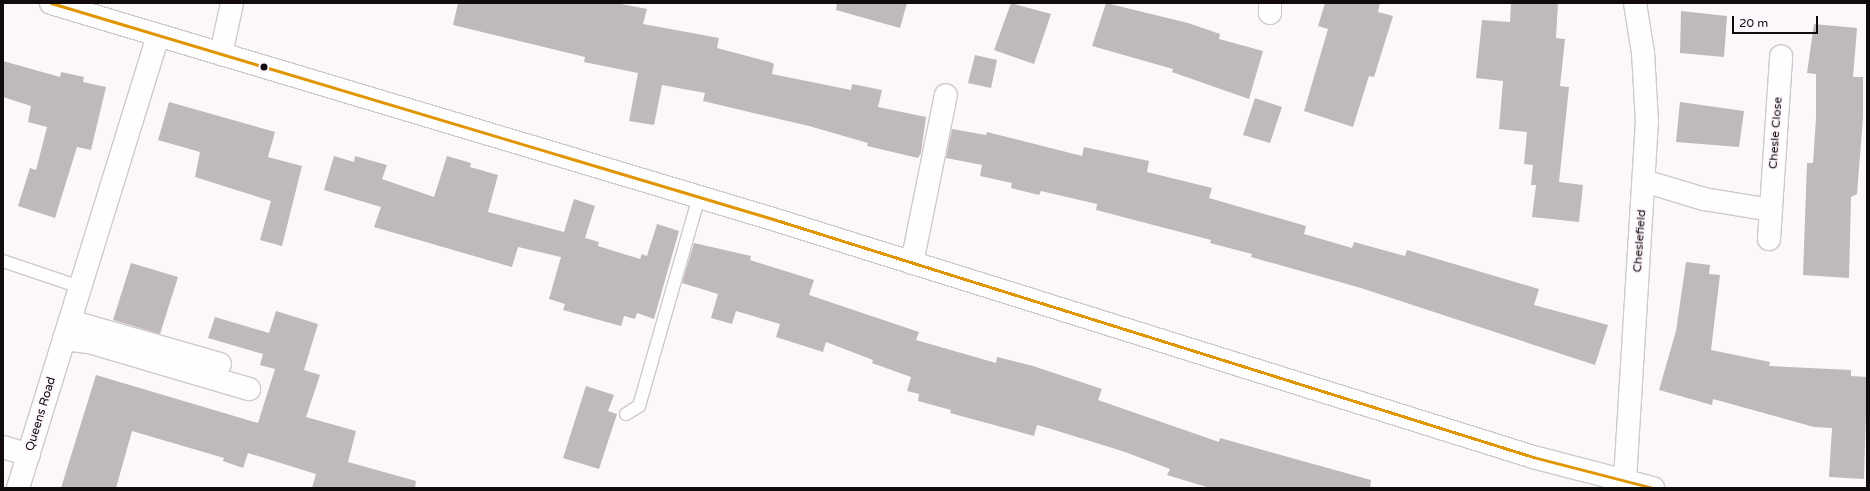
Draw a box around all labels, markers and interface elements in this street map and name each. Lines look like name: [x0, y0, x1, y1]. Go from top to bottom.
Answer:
scale bar: [1734, 8, 1820, 34]
text: 20 m: [1739, 16, 1768, 30]
unlabelled marker: [259, 62, 269, 72]
street label: Chesle Close: [1766, 96, 1786, 170]
street label: Cheslefield: [1631, 209, 1649, 273]
street label: Queens Road: [23, 375, 59, 453]

